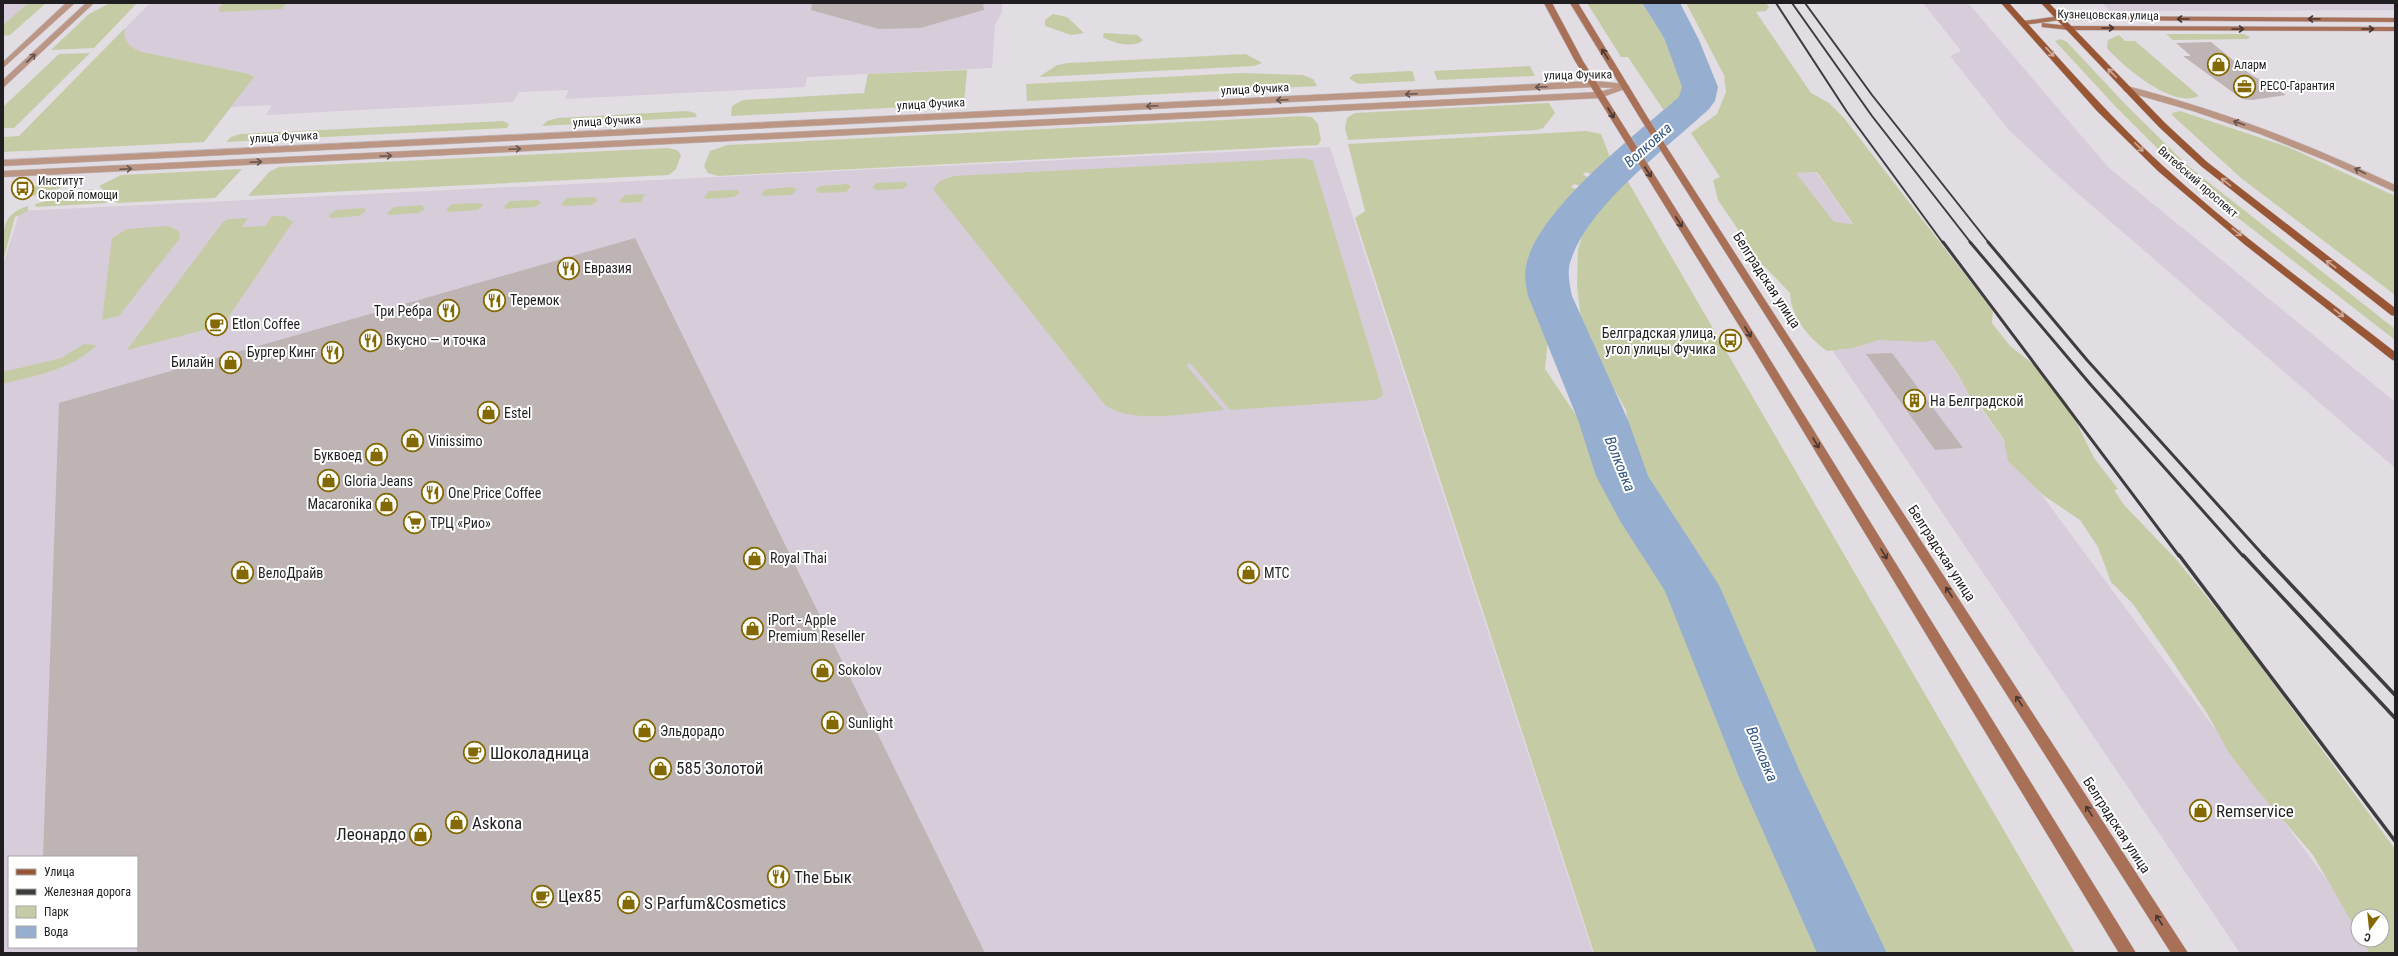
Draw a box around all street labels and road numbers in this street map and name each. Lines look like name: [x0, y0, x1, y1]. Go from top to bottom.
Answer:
street label: Кузнецовская улица: [2057, 7, 2159, 23]
street label: улица Фучика: [1544, 67, 1613, 83]
street label: улица Фучика: [1221, 80, 1290, 98]
street label: улица Фучика: [897, 95, 966, 113]
street label: улица Фучика: [573, 112, 642, 130]
street label: улица Фучика: [250, 128, 319, 146]
street label: Витебский проспект: [2155, 144, 2241, 220]
street label: Белградская улица: [1730, 229, 1804, 331]
street label: Белградская улица: [1905, 502, 1979, 604]
street label: Белградская улица: [2080, 774, 2154, 876]

